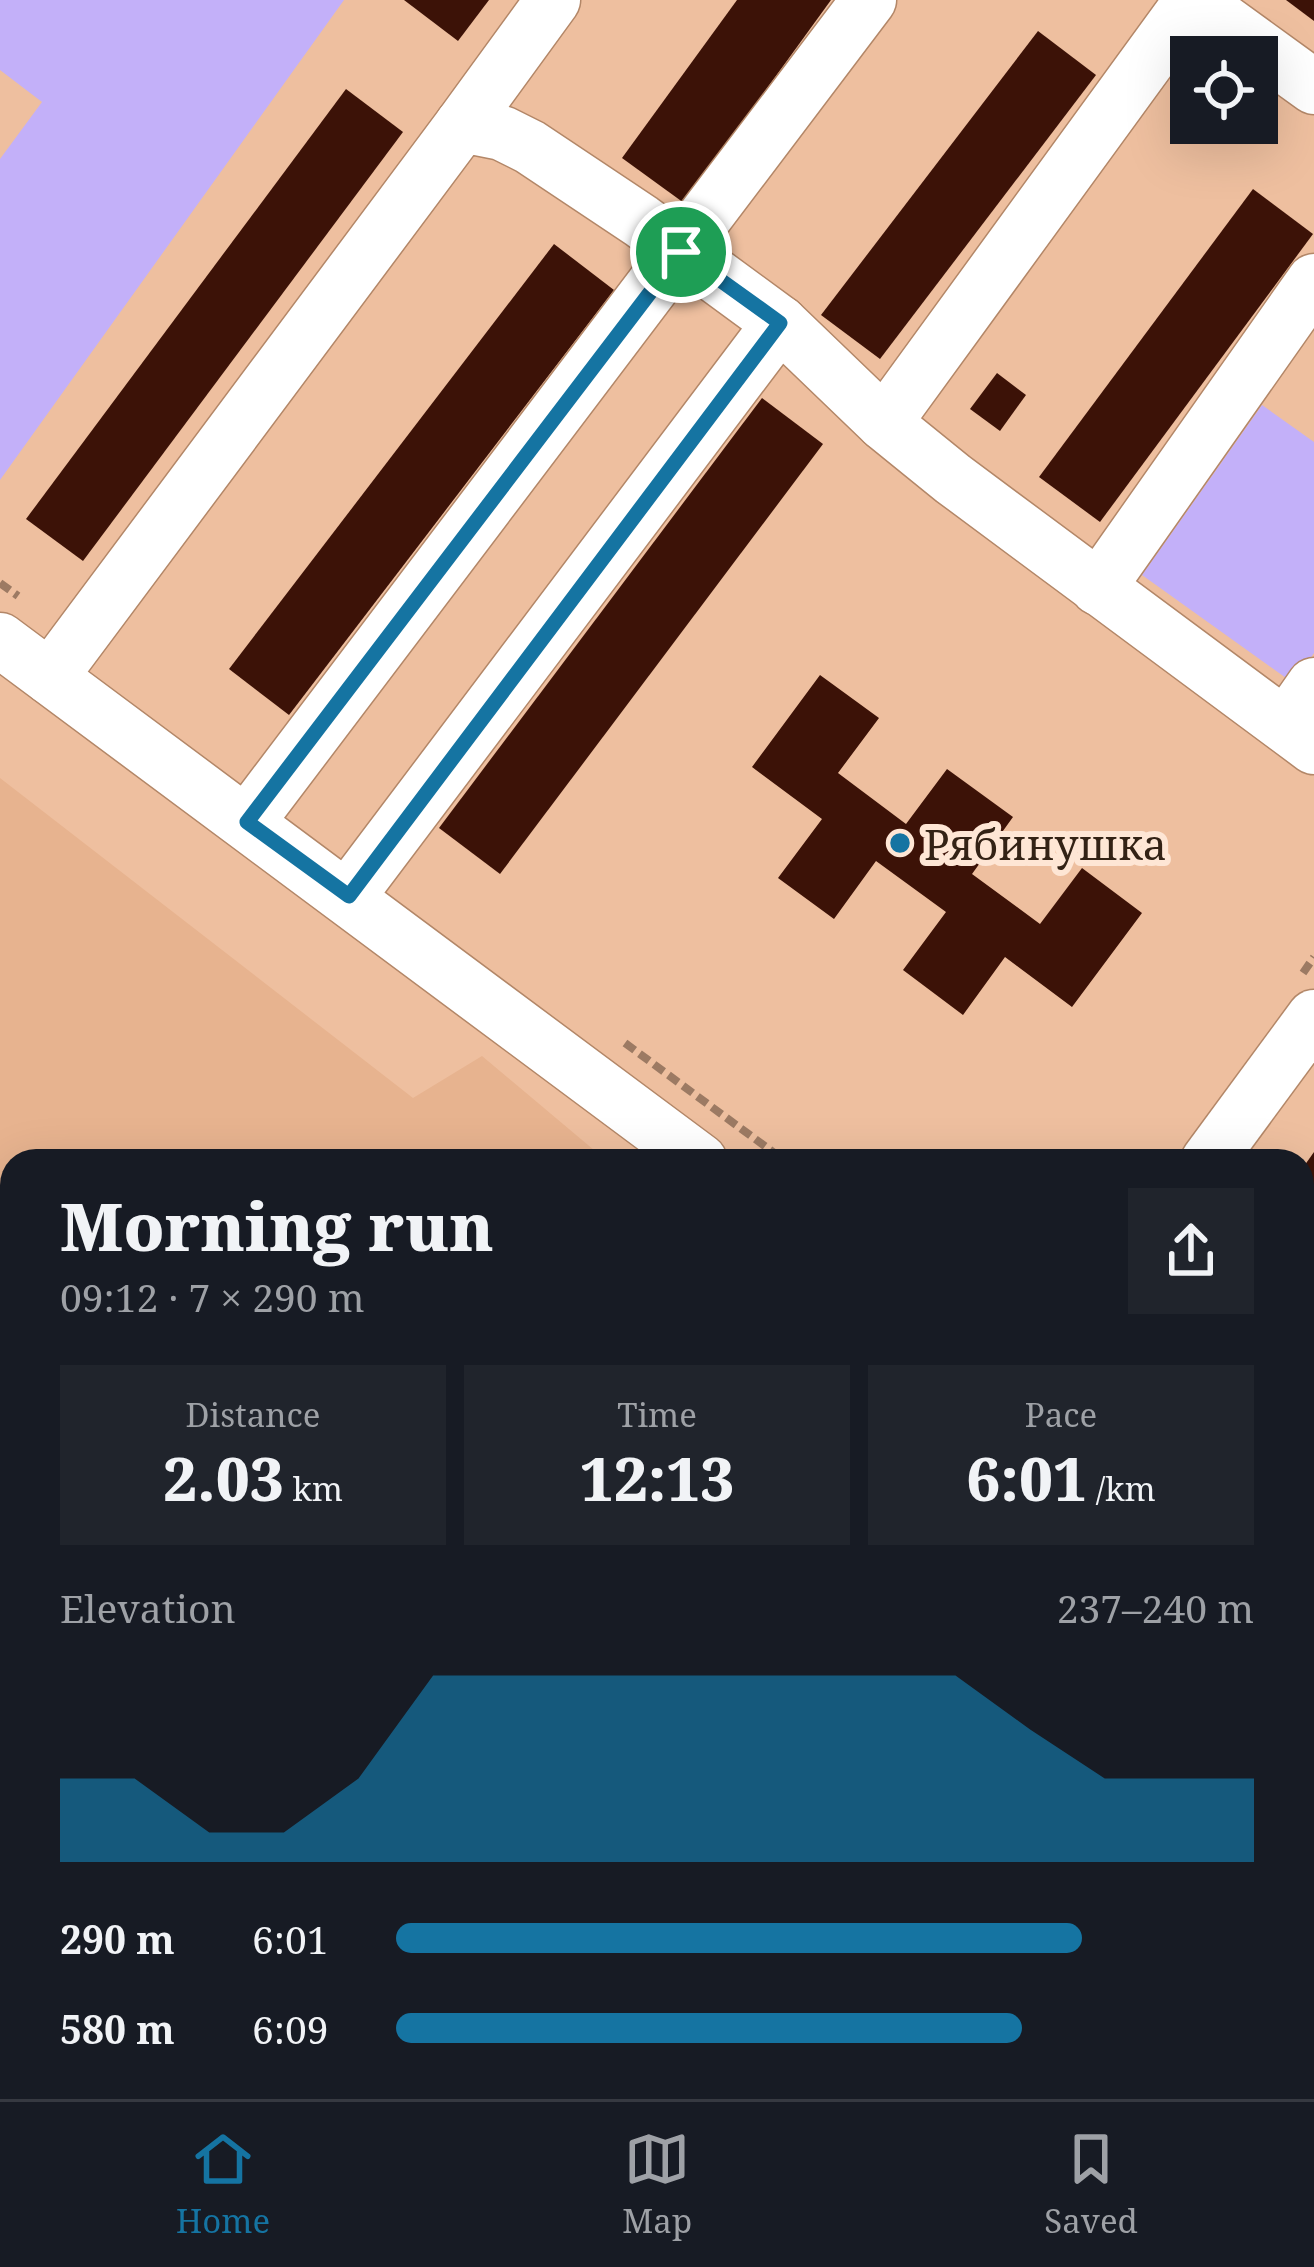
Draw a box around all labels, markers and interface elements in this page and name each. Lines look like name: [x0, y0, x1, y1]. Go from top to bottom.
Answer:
map controls: [1170, 36, 1278, 144]
button: locate: [1170, 36, 1278, 144]
pin: [630, 201, 732, 303]
icon: arrive: [648, 219, 714, 285]
place label: Рябинушка: [924, 815, 1167, 872]
marker: Рябинушка: [887, 830, 913, 856]
text: Morning run: [60, 1180, 494, 1270]
button: share: [1128, 1188, 1254, 1314]
text: 09:12 · 7 × 290 m: [60, 1270, 365, 1323]
text: Distance: [186, 1392, 320, 1437]
text: Time: [617, 1392, 697, 1437]
text: Pace: [1025, 1392, 1097, 1437]
text: 2.03: [163, 1437, 284, 1519]
text: 12:13: [580, 1437, 734, 1519]
text: 6:01: [966, 1437, 1087, 1519]
text: km: [284, 1466, 343, 1511]
text: /km: [1087, 1466, 1156, 1511]
text: Elevation: [60, 1581, 236, 1634]
text: 237–240 m: [1057, 1581, 1254, 1634]
text: 290 m: [60, 1912, 175, 1965]
text: 6:01: [252, 1912, 329, 1965]
text: 580 m: [60, 2002, 175, 2055]
text: 6:09: [252, 2002, 329, 2055]
tab: Home: [176, 2126, 270, 2243]
tab: Map: [622, 2126, 692, 2243]
tab: Saved: [1044, 2126, 1138, 2243]

